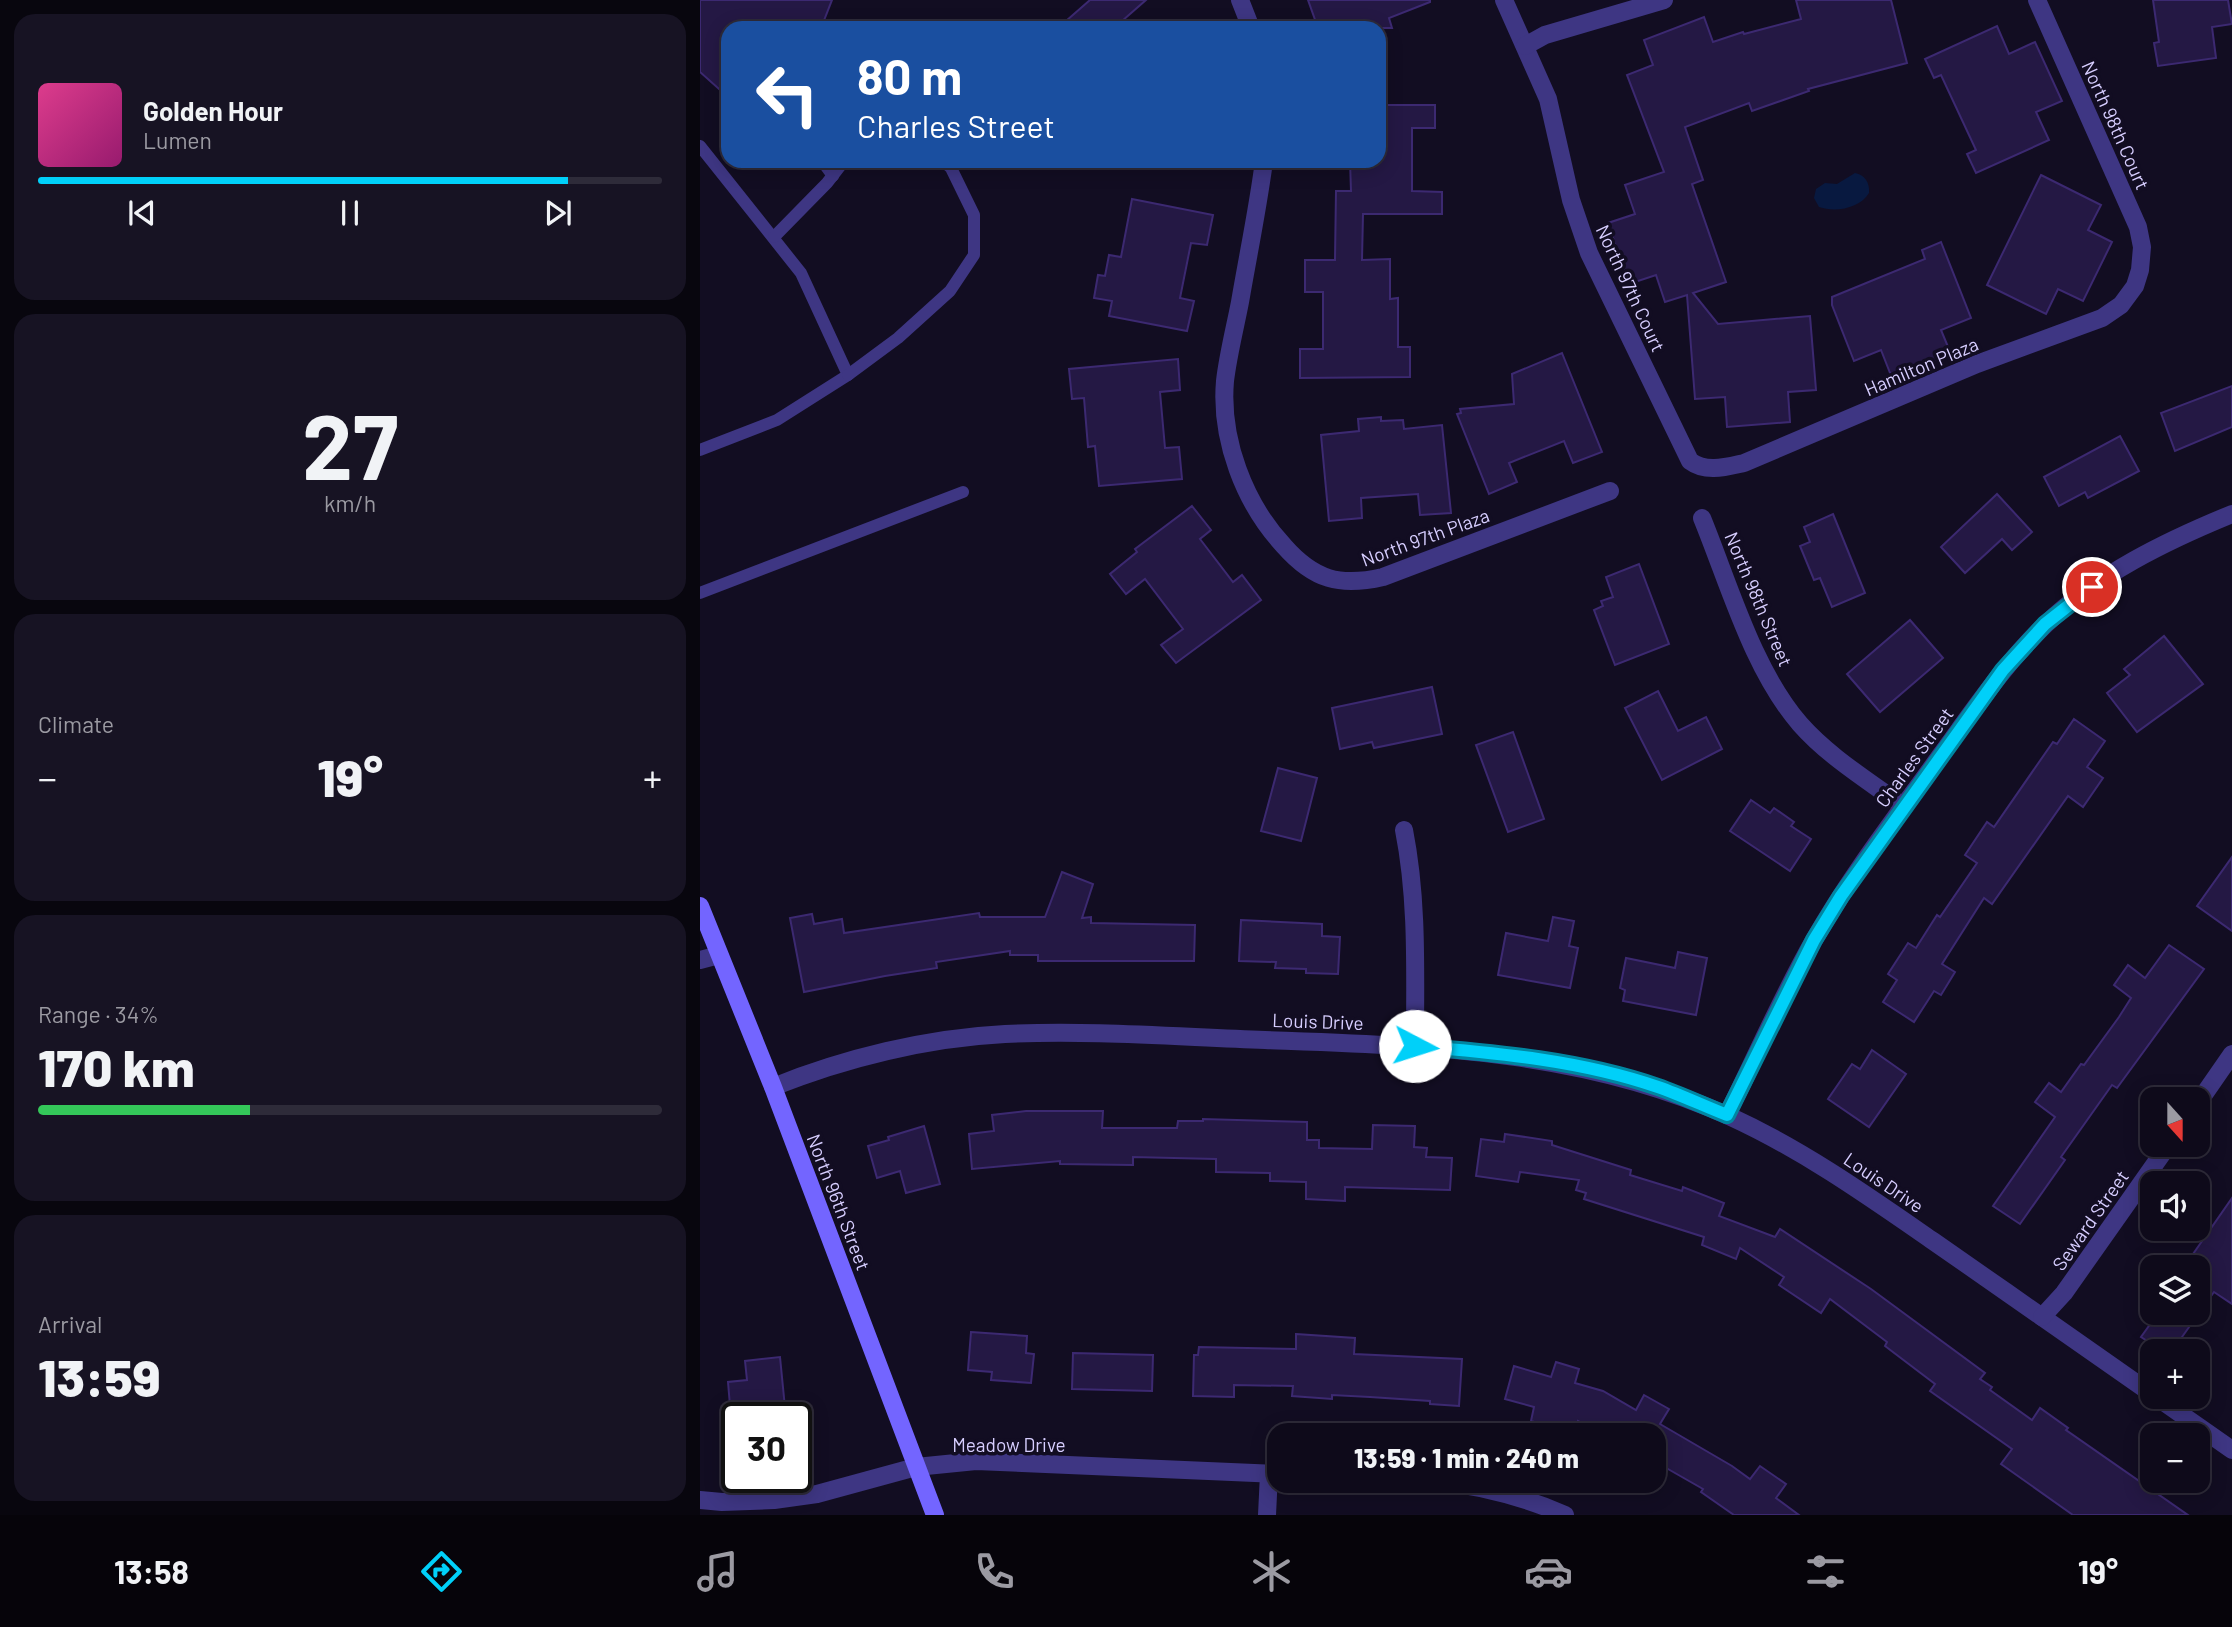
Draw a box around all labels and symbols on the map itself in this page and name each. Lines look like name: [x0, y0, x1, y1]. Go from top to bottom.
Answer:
street label: North 98th Court: [2077, 57, 2155, 193]
street label: North 97th Court: [1592, 221, 1670, 355]
street label: Hamilton Plaza: [1861, 332, 1981, 400]
street label: North 97th Plaza: [1358, 503, 1492, 571]
street label: North 98th Street: [1720, 528, 1798, 670]
pin: [2062, 557, 2122, 617]
street label: Charles Street: [1870, 703, 1958, 811]
street label: Louis Drive: [1272, 1008, 1364, 1034]
position arrow: [1378, 1009, 1452, 1083]
north arrow: [2140, 1087, 2210, 1157]
street label: North 96th Street: [802, 1131, 876, 1273]
street label: Louis Drive: [1840, 1147, 1928, 1217]
street label: Seward Street: [2047, 1165, 2133, 1275]
speed limit sign: 30: [721, 1402, 812, 1493]
street label: Meadow Drive: [952, 1433, 1066, 1456]

